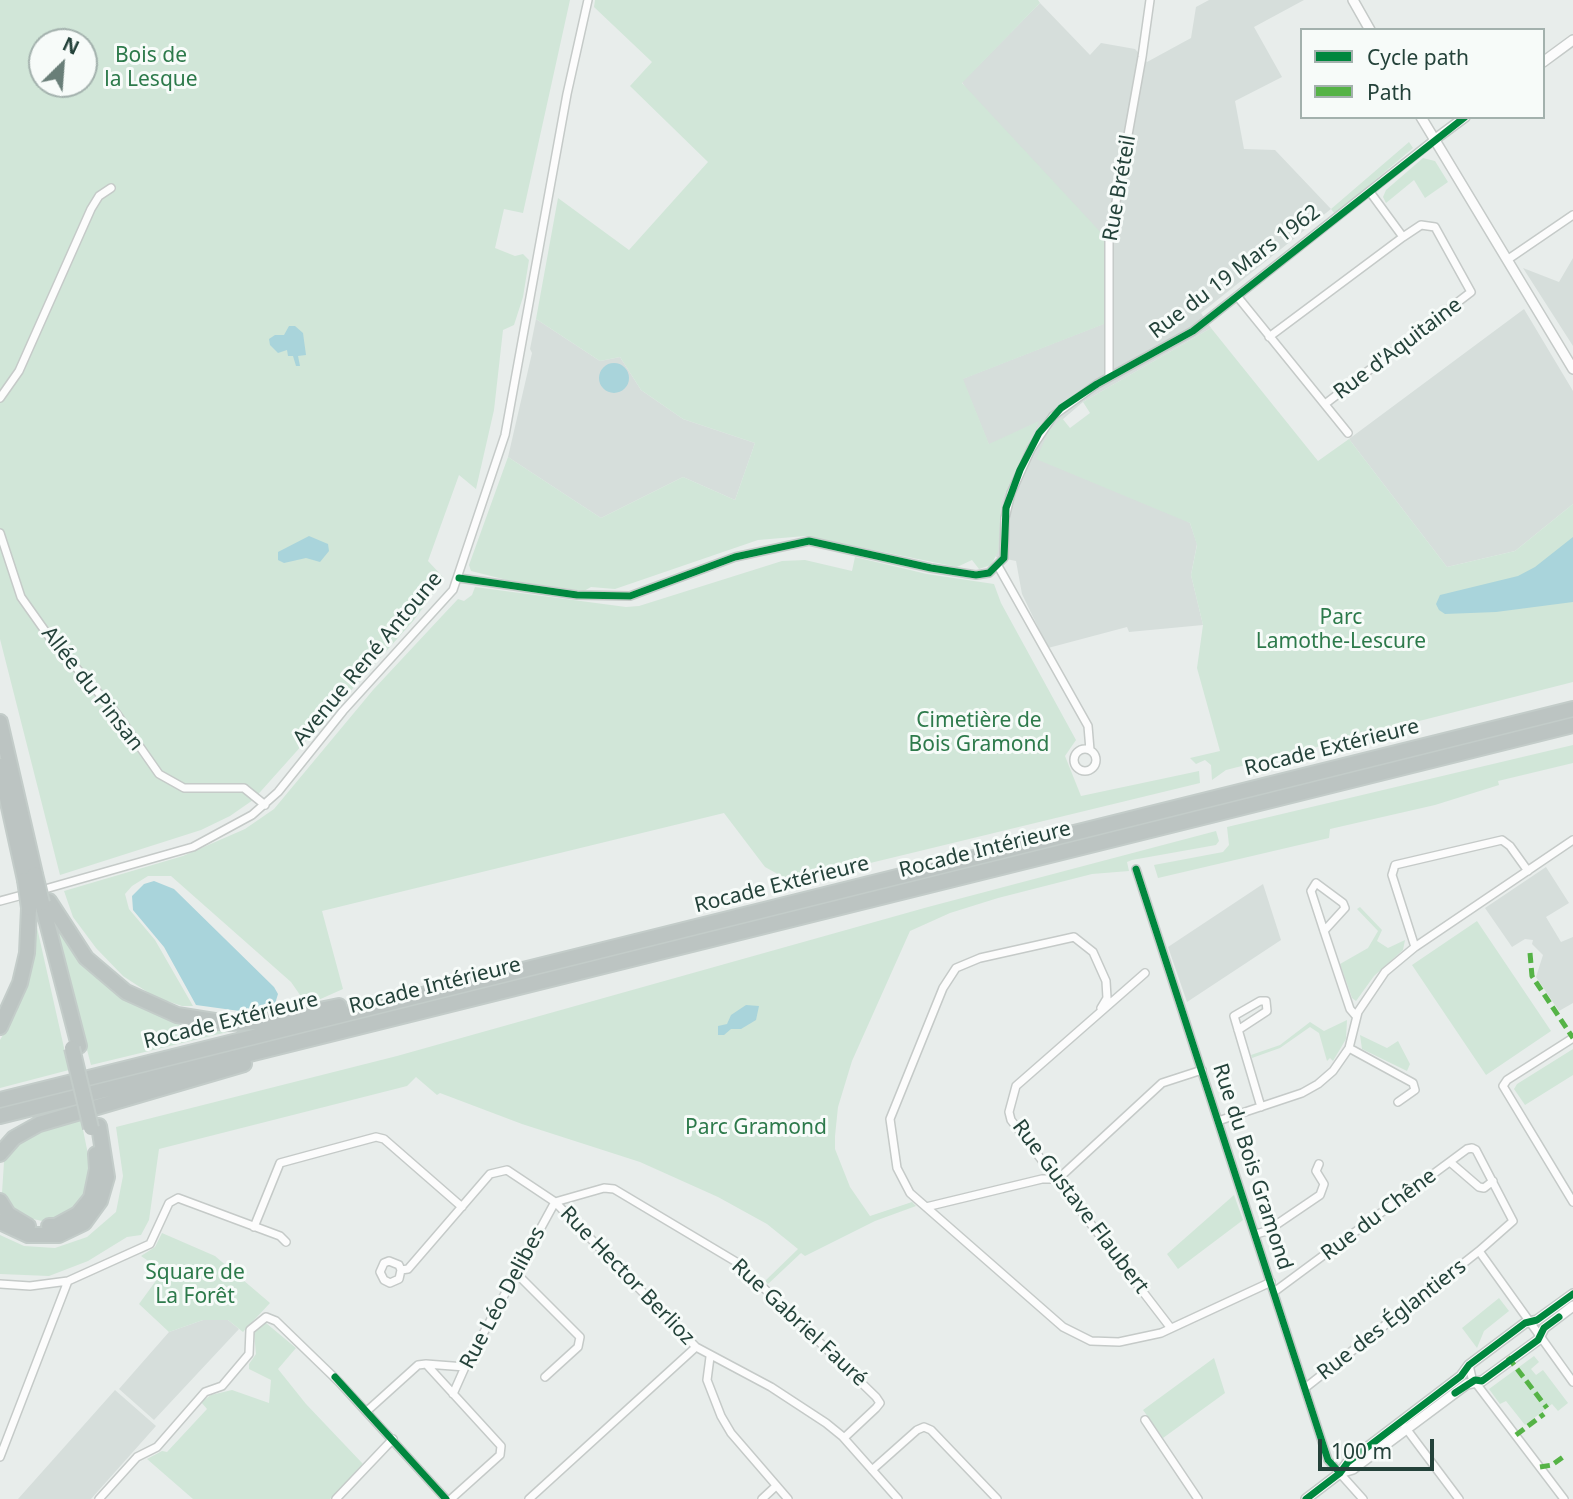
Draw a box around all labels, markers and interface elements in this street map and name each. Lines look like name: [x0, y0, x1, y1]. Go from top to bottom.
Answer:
north arrow: [28, 28, 98, 98]
legend: [1300, 28, 1545, 119]
text: N: [59, 31, 84, 61]
park label: Bois de la Lesque: [104, 43, 198, 93]
text: Cycle path: [1367, 43, 1469, 71]
text: Path: [1367, 78, 1412, 106]
street label: Rue Bréteil: [1098, 133, 1142, 243]
street label: Rue du 19 Mars 1962: [1145, 200, 1325, 344]
street label: Rue d'Aquitaine: [1329, 293, 1467, 405]
street label: Avenue René Antoune: [288, 567, 448, 751]
park label: Parc Lamothe-Lescure: [1256, 605, 1426, 655]
street label: Allée du Pinsan: [36, 622, 148, 756]
park label: Cimetière de Bois Gramond: [909, 708, 1049, 758]
street label: Rocade Extérieure: [1242, 714, 1422, 782]
street label: Rocade Intérieure: [896, 816, 1074, 884]
street label: Rocade Extérieure: [692, 851, 872, 919]
street label: Rocade Intérieure: [346, 952, 524, 1020]
street label: Rocade Extérieure: [141, 987, 321, 1055]
street label: Rue du Bois Gramond: [1207, 1061, 1297, 1273]
park label: Parc Gramond: [685, 1115, 827, 1141]
street label: Rue Gustave Flaubert: [1006, 1115, 1154, 1299]
street label: Rue du Chêne: [1316, 1164, 1442, 1266]
street label: Rue Hector Berlioz: [555, 1202, 699, 1350]
street label: Rue Léo Delibes: [455, 1223, 551, 1373]
street label: Rue Gabriel Fauré: [726, 1254, 872, 1392]
street label: Rue des Églantiers: [1313, 1254, 1471, 1386]
park label: Square de La Forêt: [145, 1260, 245, 1310]
scale bar: [1321, 1426, 1436, 1470]
text: 100 m: [1331, 1437, 1392, 1465]

